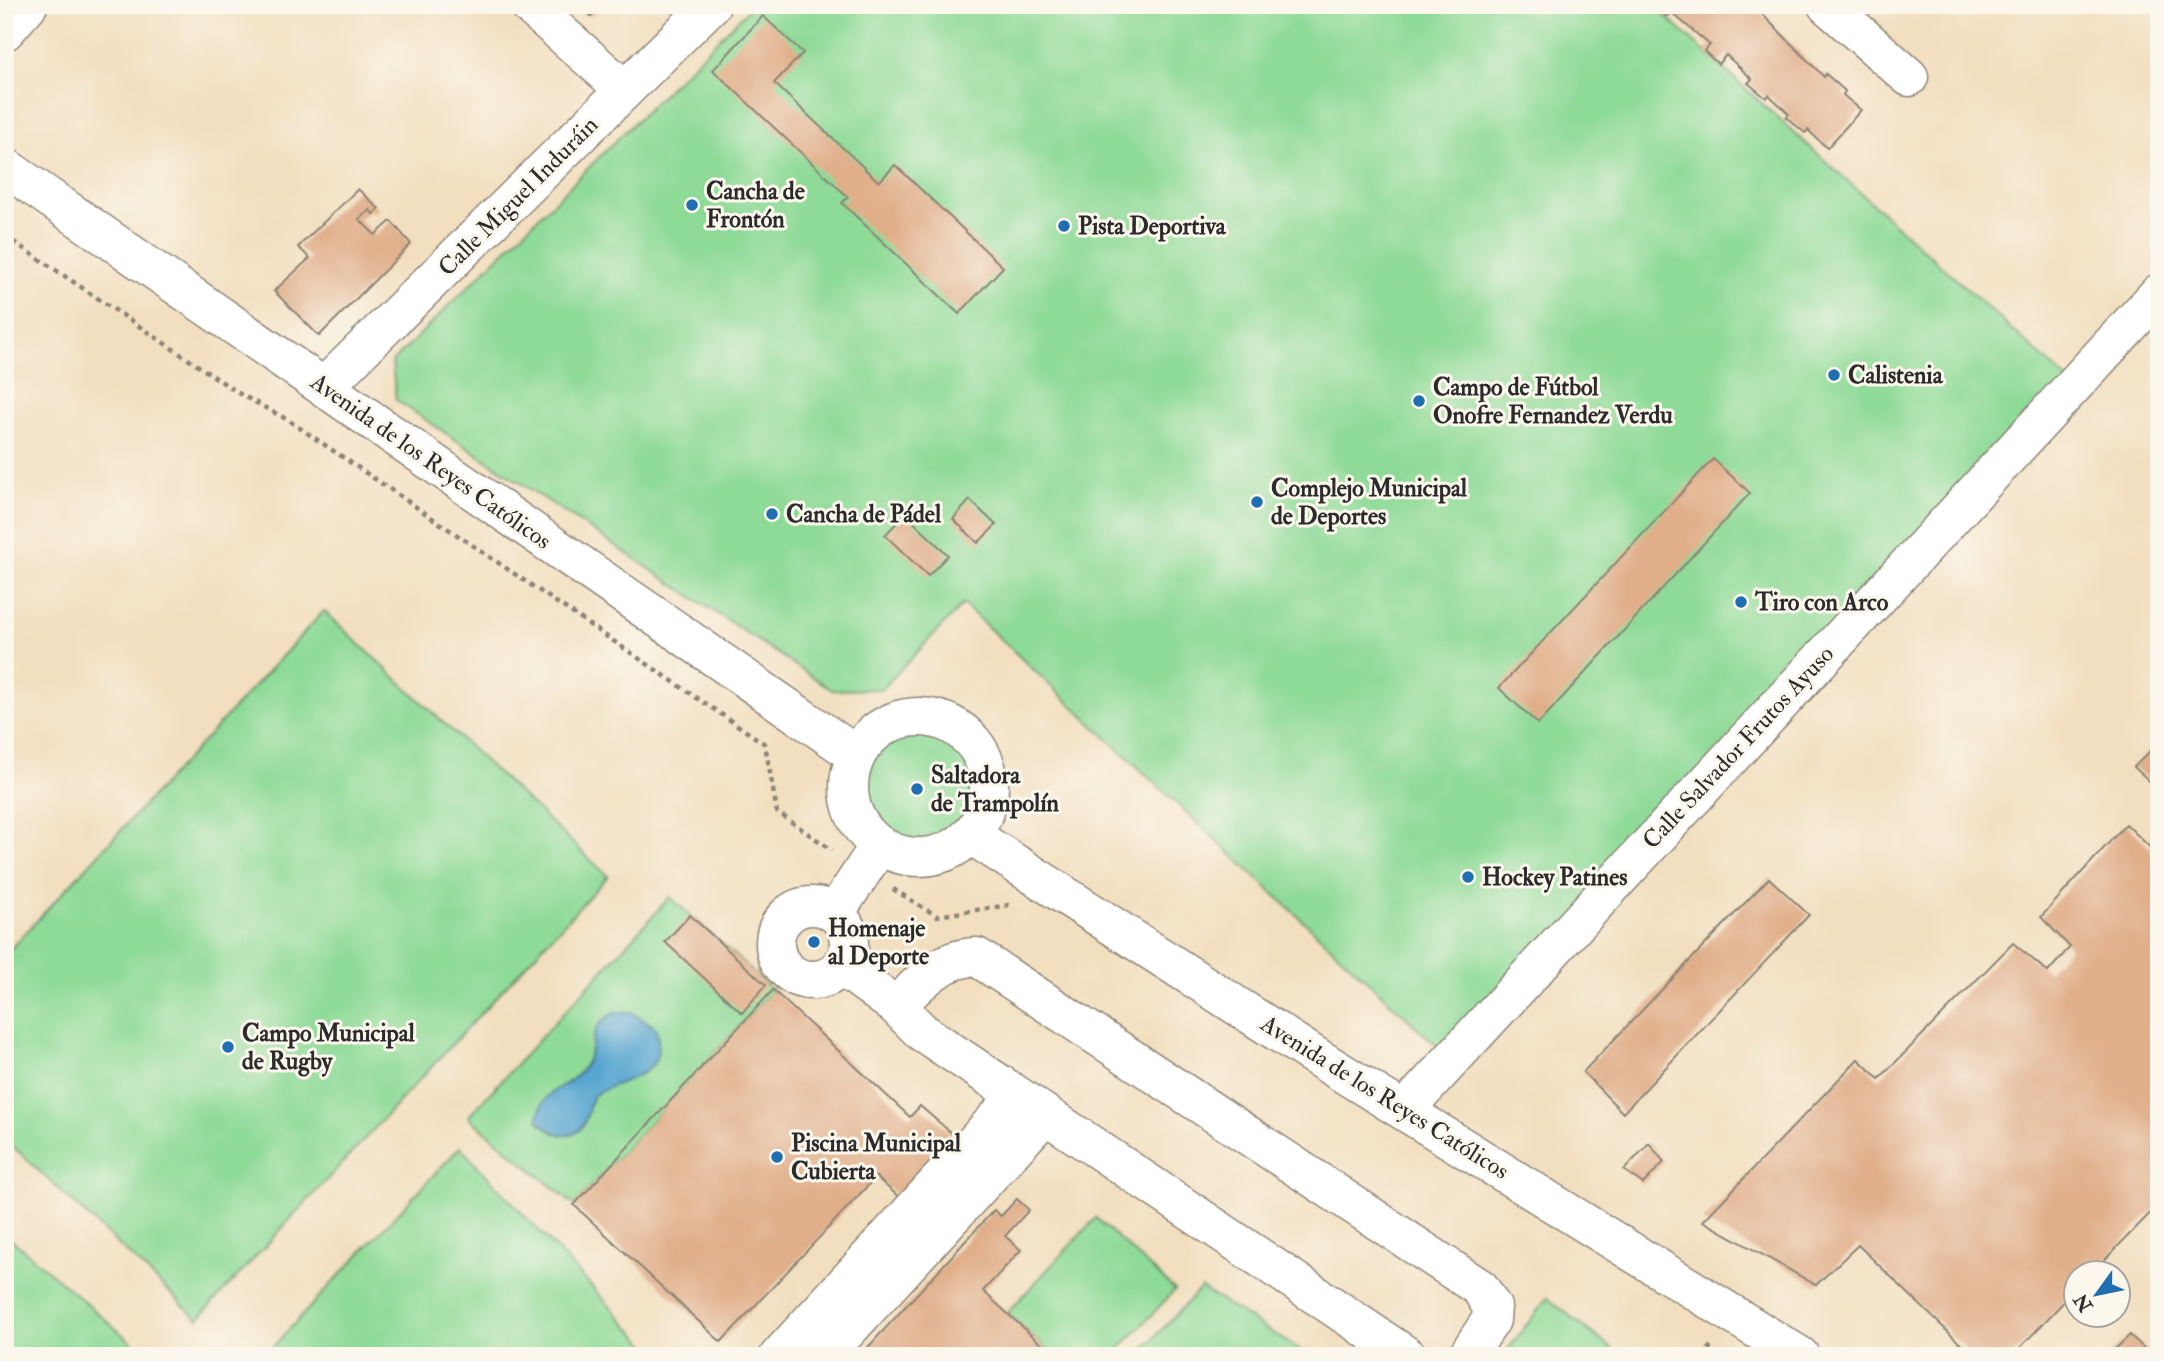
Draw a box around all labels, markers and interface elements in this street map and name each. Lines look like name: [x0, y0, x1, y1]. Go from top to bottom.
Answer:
street label: Calle Miguel Induráin: [432, 110, 605, 283]
place label: Cancha de Frontón: [706, 176, 805, 235]
marker: Cancha de Frontón: [684, 197, 700, 213]
place label: Pista Deportiva: [1078, 211, 1227, 242]
marker: Pista Deportiva: [1056, 218, 1072, 234]
place label: Calistenia: [1848, 360, 1944, 391]
street label: Avenida de los Reyes Católicos: [303, 366, 557, 556]
marker: Calistenia: [1826, 367, 1842, 383]
place label: Campo de Fútbol Onofre Fernandez Verdu: [1433, 372, 1673, 431]
marker: Campo de Fútbol Onofre Fernandez Verdu: [1411, 393, 1427, 409]
place label: Complejo Municipal de Deportes: [1271, 473, 1468, 532]
marker: Complejo Municipal de Deportes: [1249, 494, 1265, 510]
place label: Cancha de Pádel: [786, 499, 942, 530]
marker: Cancha de Pádel: [764, 506, 780, 522]
place label: Tiro con Arco: [1754, 587, 1889, 618]
marker: Tiro con Arco: [1733, 594, 1749, 610]
street label: Calle Salvador Frutos Ayuso: [1636, 639, 1841, 856]
place label: Saltadora de Trampolín: [931, 760, 1060, 819]
marker: Saltadora de Trampolín: [909, 781, 925, 797]
place label: Hockey Patines: [1482, 862, 1627, 893]
marker: Hockey Patines: [1460, 869, 1476, 885]
place label: Homenaje al Deporte: [828, 913, 929, 972]
marker: Homenaje al Deporte: [806, 934, 822, 950]
street label: Avenida de los Reyes Católicos: [1254, 1008, 1515, 1187]
place label: Campo Municipal de Rugby: [242, 1018, 416, 1077]
marker: Campo Municipal de Rugby: [220, 1039, 236, 1055]
place label: Piscina Municipal Cubierta: [791, 1128, 962, 1187]
marker: Piscina Municipal Cubierta: [769, 1149, 785, 1165]
north arrow: [2062, 1260, 2132, 1330]
text: N: [2068, 1288, 2099, 1317]

